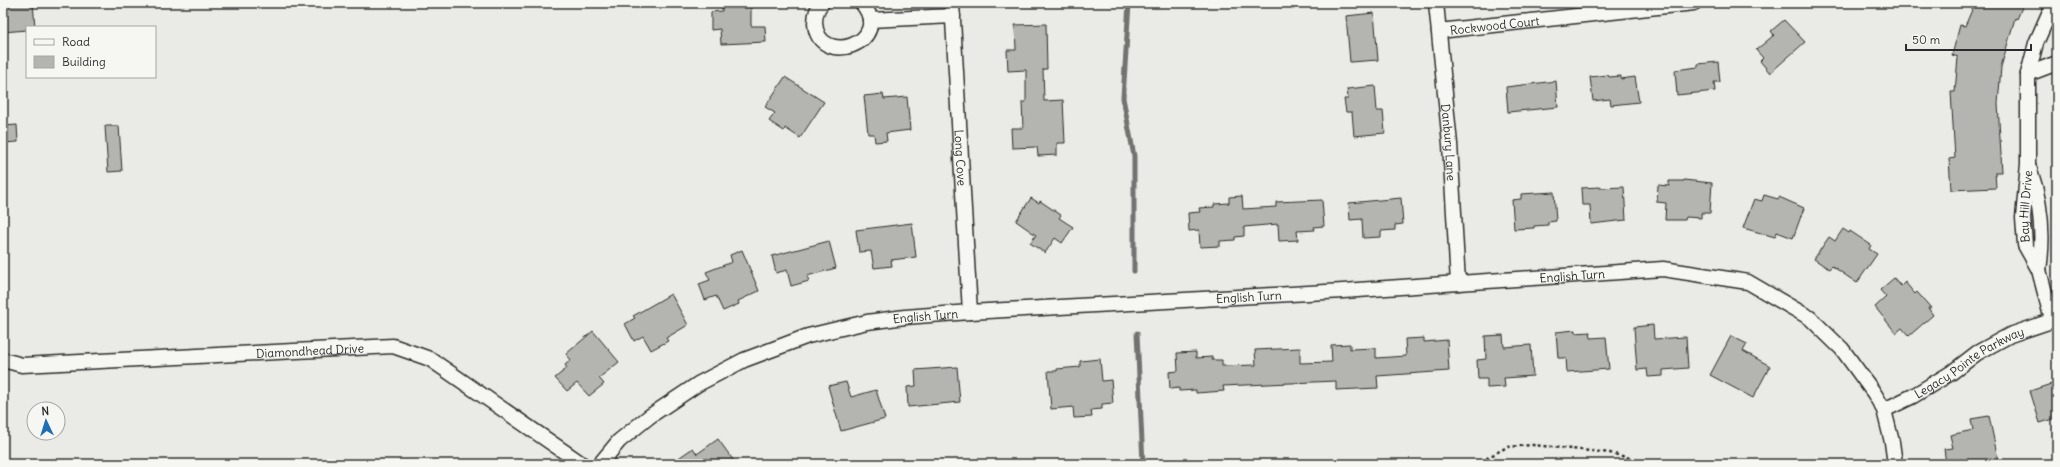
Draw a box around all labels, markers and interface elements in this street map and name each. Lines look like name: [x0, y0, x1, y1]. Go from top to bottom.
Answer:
street label: Rockwood Court: [1449, 13, 1540, 37]
legend: [26, 26, 156, 78]
scale bar: [1906, 26, 2031, 52]
text: 50 m: [1912, 32, 1941, 47]
text: Road: [62, 34, 90, 49]
text: Building: [62, 54, 106, 69]
street label: Danbury Lane: [1439, 103, 1460, 181]
street label: Long Cove: [952, 129, 970, 186]
street label: Bay Hill Drive: [2016, 170, 2035, 243]
street label: English Turn: [1539, 266, 1605, 285]
street label: English Turn: [1216, 287, 1282, 306]
street label: English Turn: [892, 305, 959, 326]
street label: Legacy Pointe Parkway: [1911, 323, 2026, 401]
street label: Diamondhead Drive: [256, 340, 364, 361]
north arrow: [26, 401, 66, 441]
text: N: [41, 404, 50, 418]

